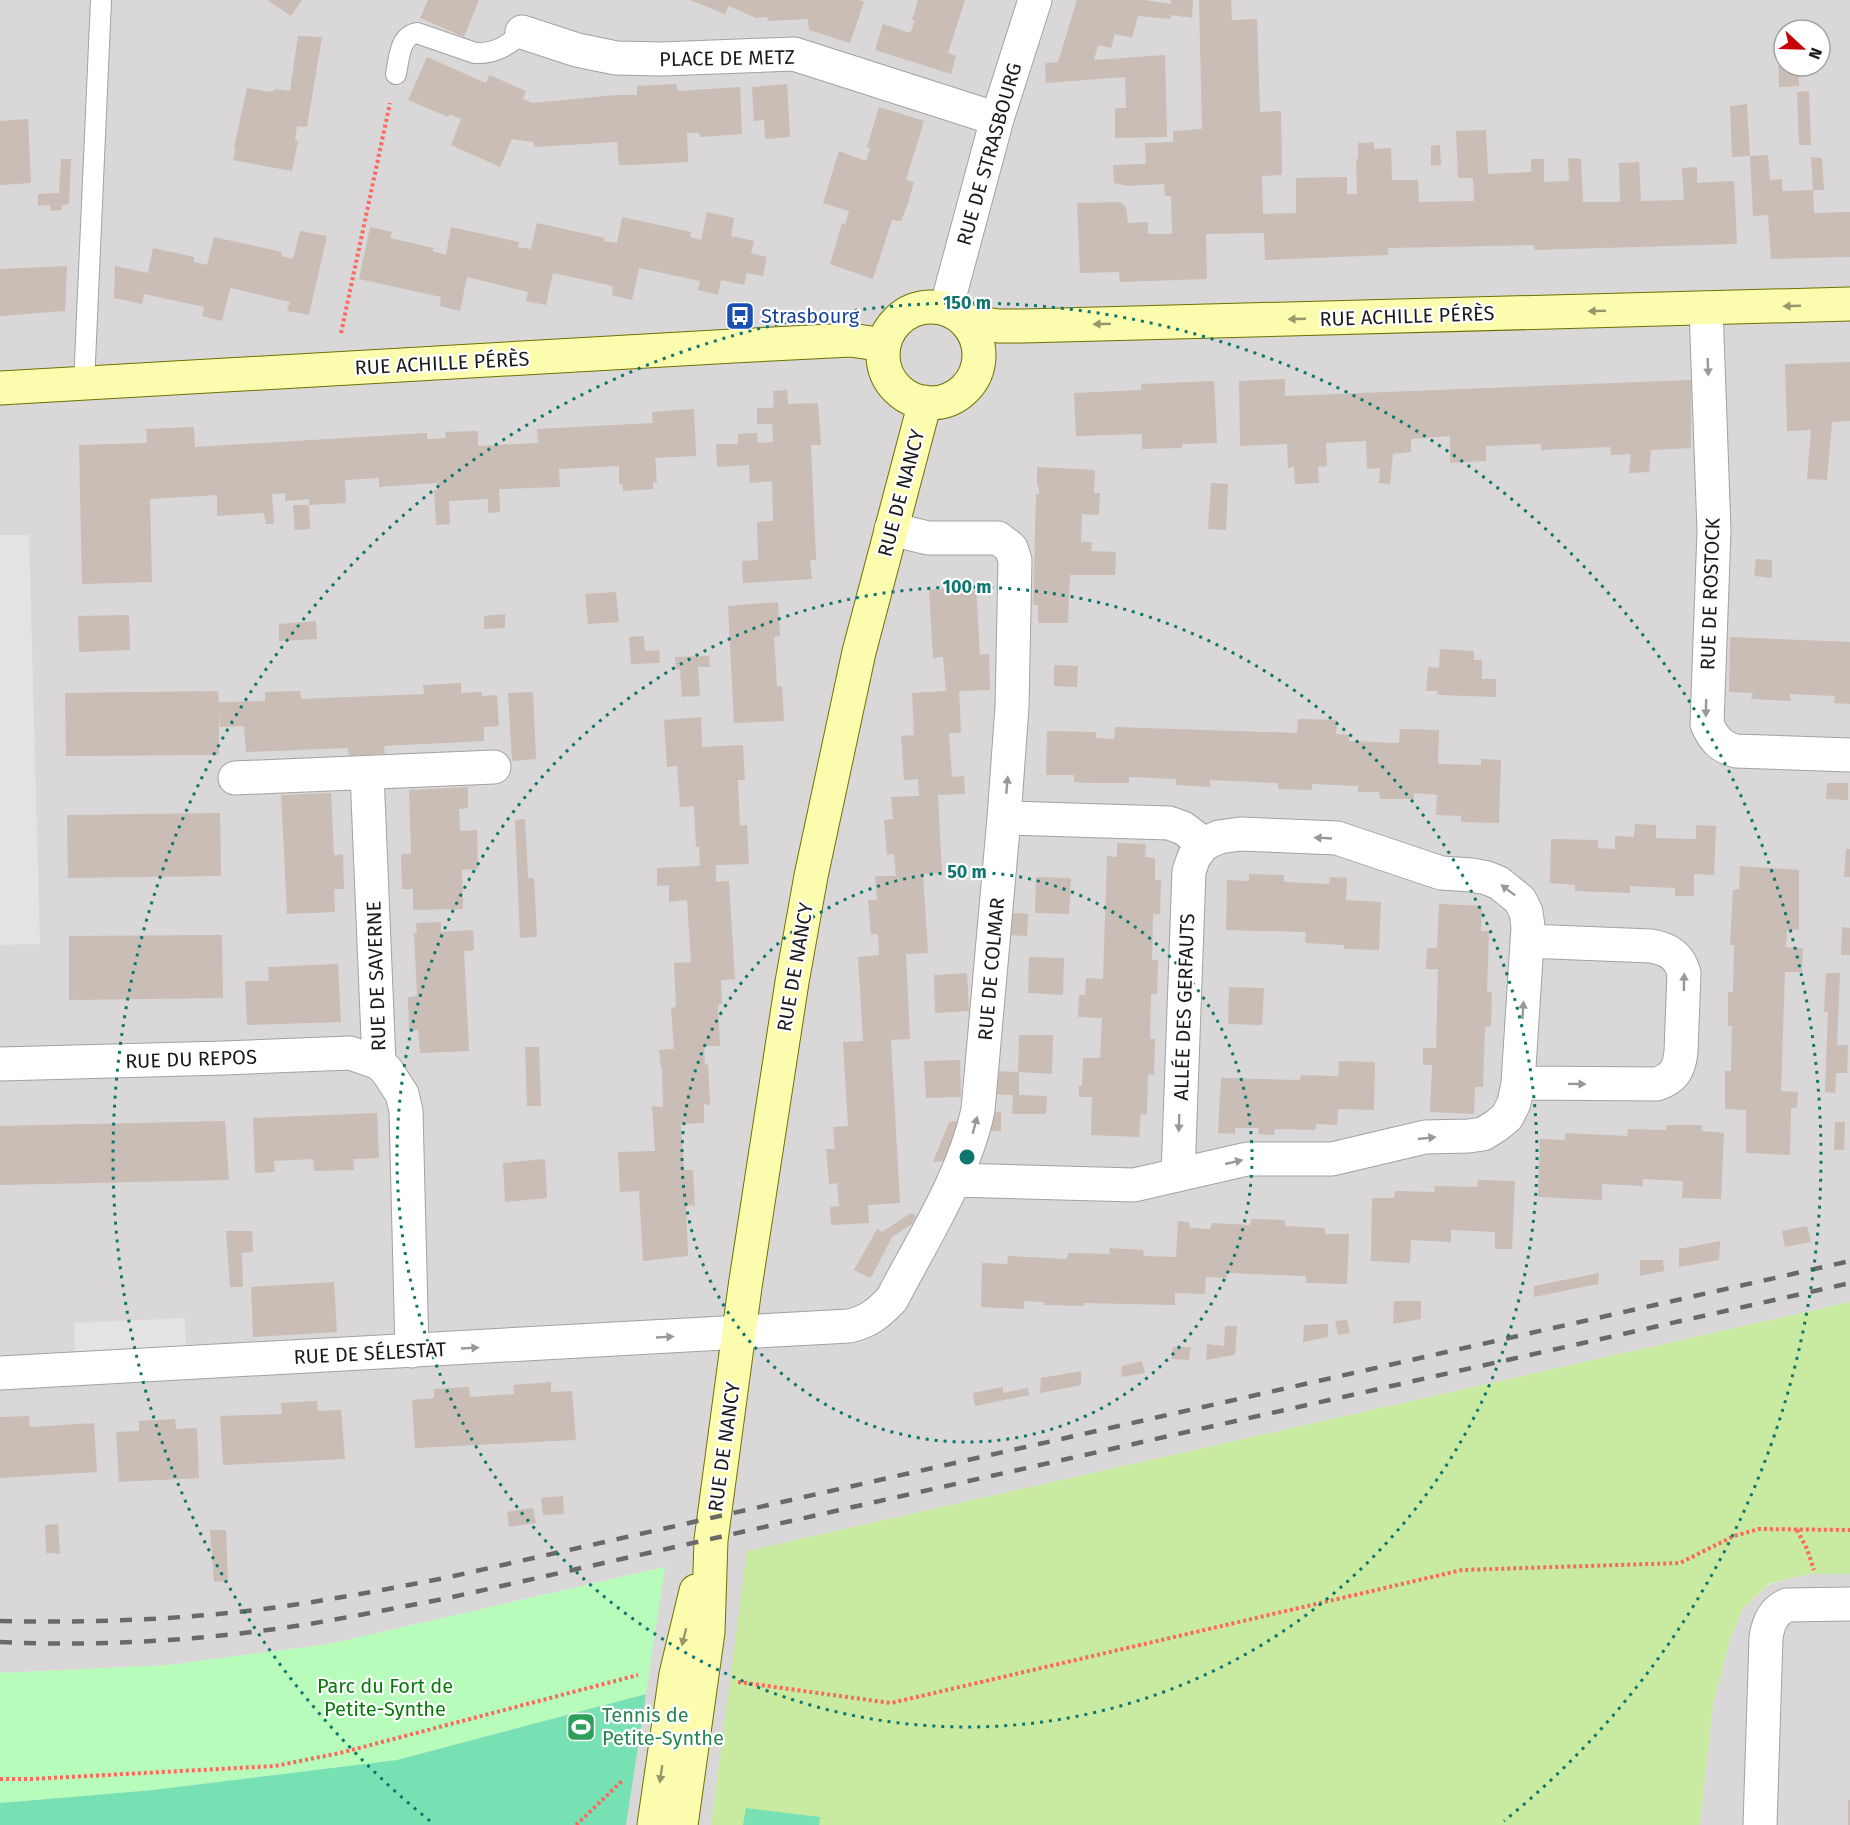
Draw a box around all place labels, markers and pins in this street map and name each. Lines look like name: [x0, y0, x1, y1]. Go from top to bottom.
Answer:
bus stop icon: Strasbourg: [724, 300, 756, 332]
place label: Strasbourg: [761, 304, 860, 328]
centre of rings: [957, 1147, 977, 1167]
place label: Tennis de Petite-Synthe: [602, 1703, 724, 1750]
sports icon: Tennis de Petite-Synthe: [565, 1711, 597, 1743]

